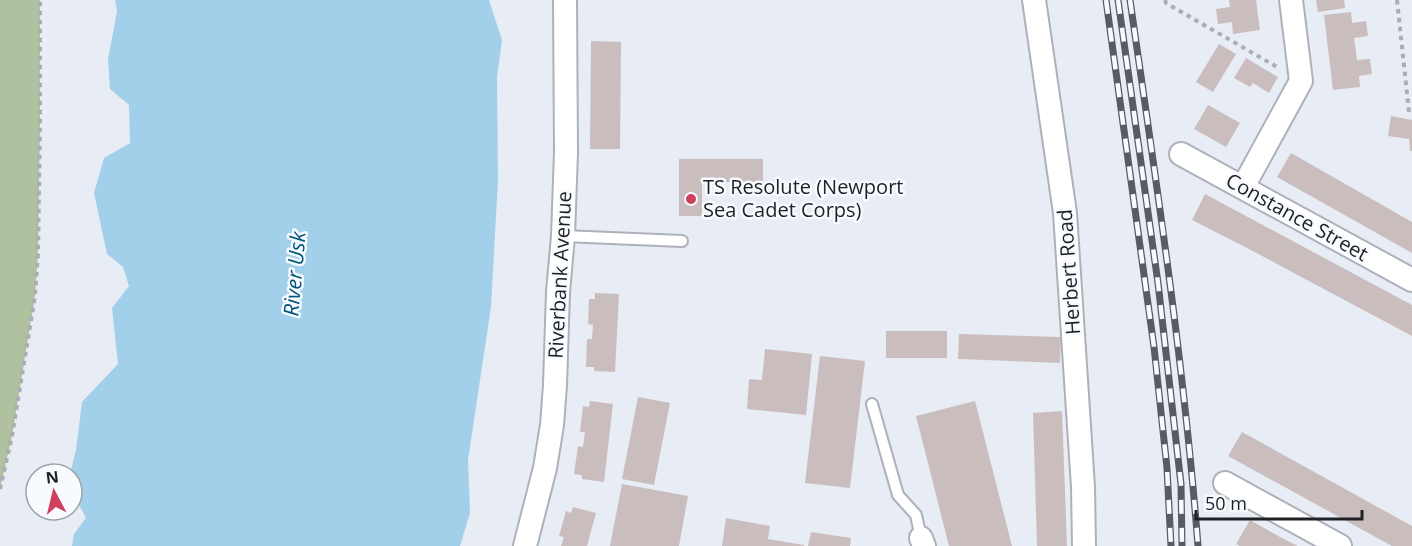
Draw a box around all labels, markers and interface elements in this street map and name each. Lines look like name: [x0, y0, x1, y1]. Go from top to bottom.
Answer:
street label: Constance Street: [1221, 166, 1373, 267]
place label: TS Resolute (Newport Sea Cadet Corps): [703, 173, 903, 223]
street label: Riverbank Avenue: [542, 191, 577, 359]
marker: TS Resolute (Newport Sea Cadet Corps): [684, 192, 698, 206]
street label: Herbert Road: [1051, 208, 1086, 336]
water label: River Usk: [276, 230, 312, 317]
north arrow: [24, 462, 84, 522]
text: N: [44, 465, 60, 489]
scale bar: [1196, 483, 1362, 521]
text: 50 m: [1205, 491, 1247, 515]

